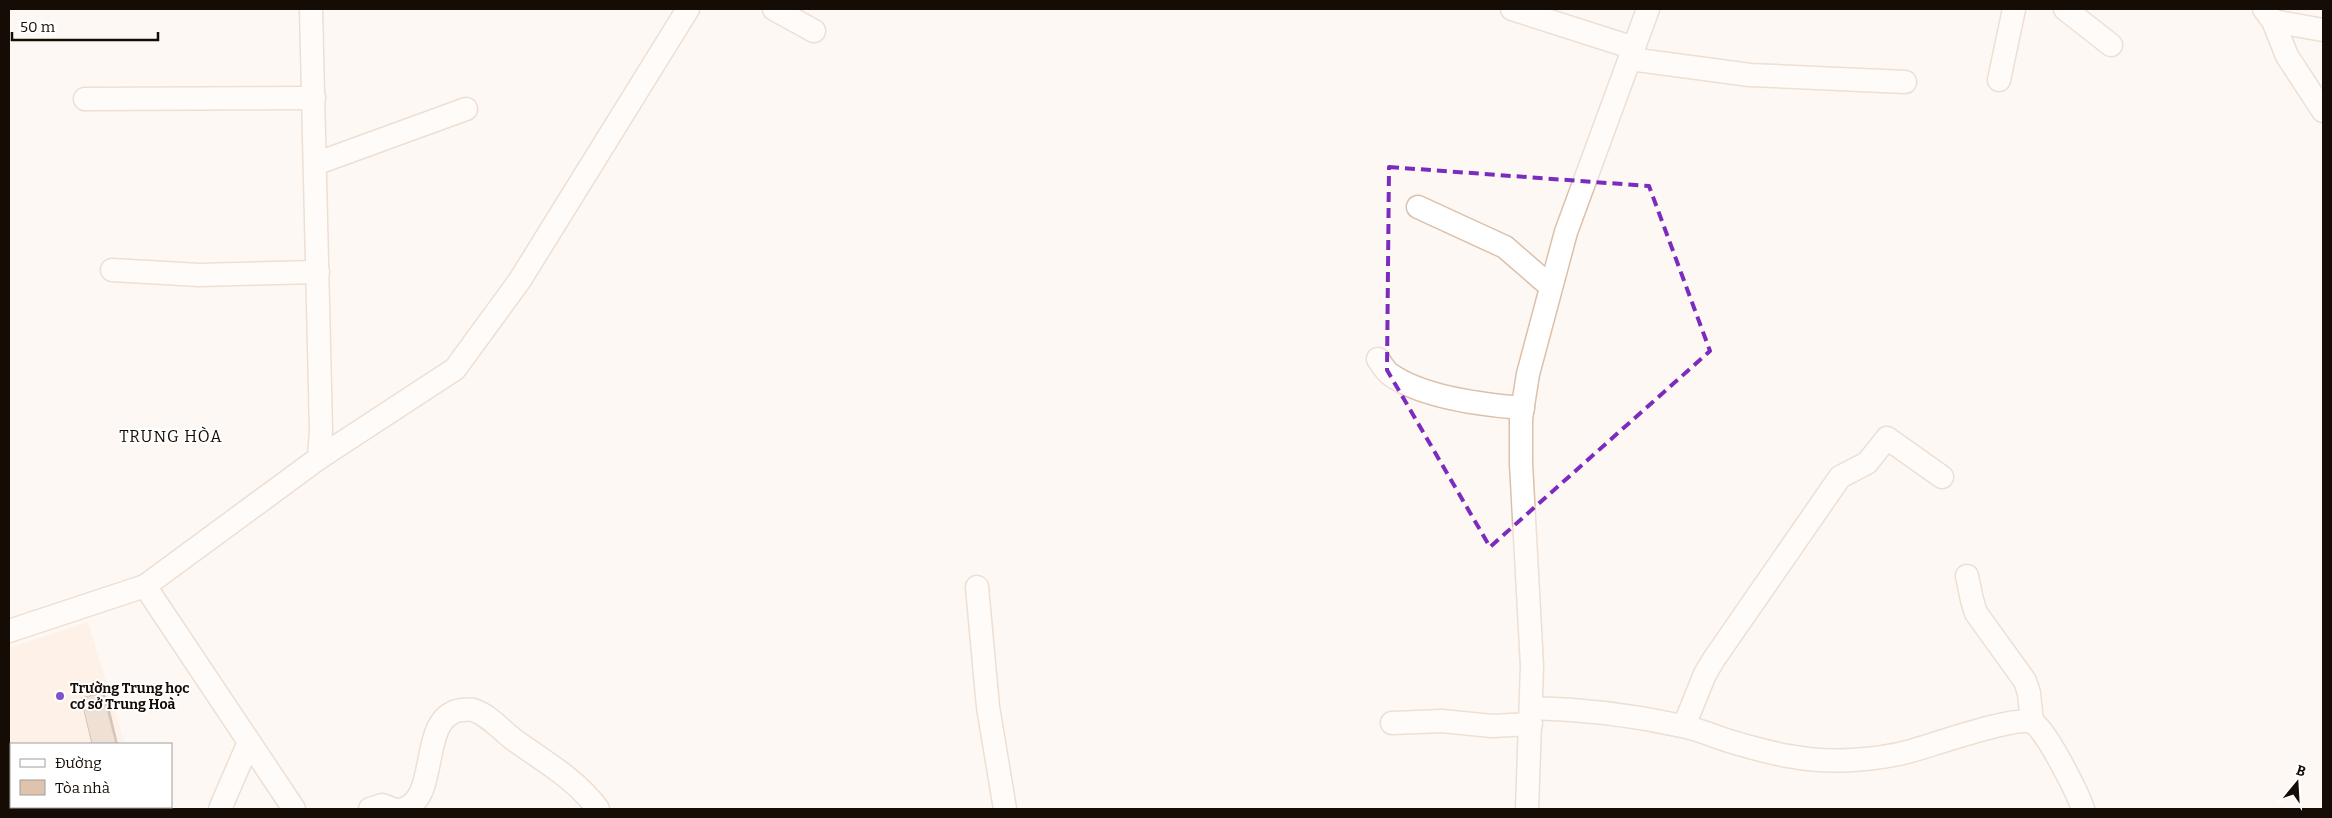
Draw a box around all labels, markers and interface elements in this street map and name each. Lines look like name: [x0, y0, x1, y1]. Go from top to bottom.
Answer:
scale bar: [12, 10, 159, 42]
text: 50 m: [20, 18, 56, 36]
district label: TRUNG HÒA: [119, 426, 223, 446]
place label: Trường Trung học cơ sở Trung Hoà: [70, 680, 189, 713]
marker: Trường Trung học cơ sở Trung Hoà: [54, 690, 66, 702]
legend: [10, 743, 172, 808]
text: Đường: [55, 754, 102, 772]
north arrow: [2272, 758, 2322, 808]
text: B: [2294, 762, 2308, 781]
text: Tòa nhà: [55, 779, 110, 797]

